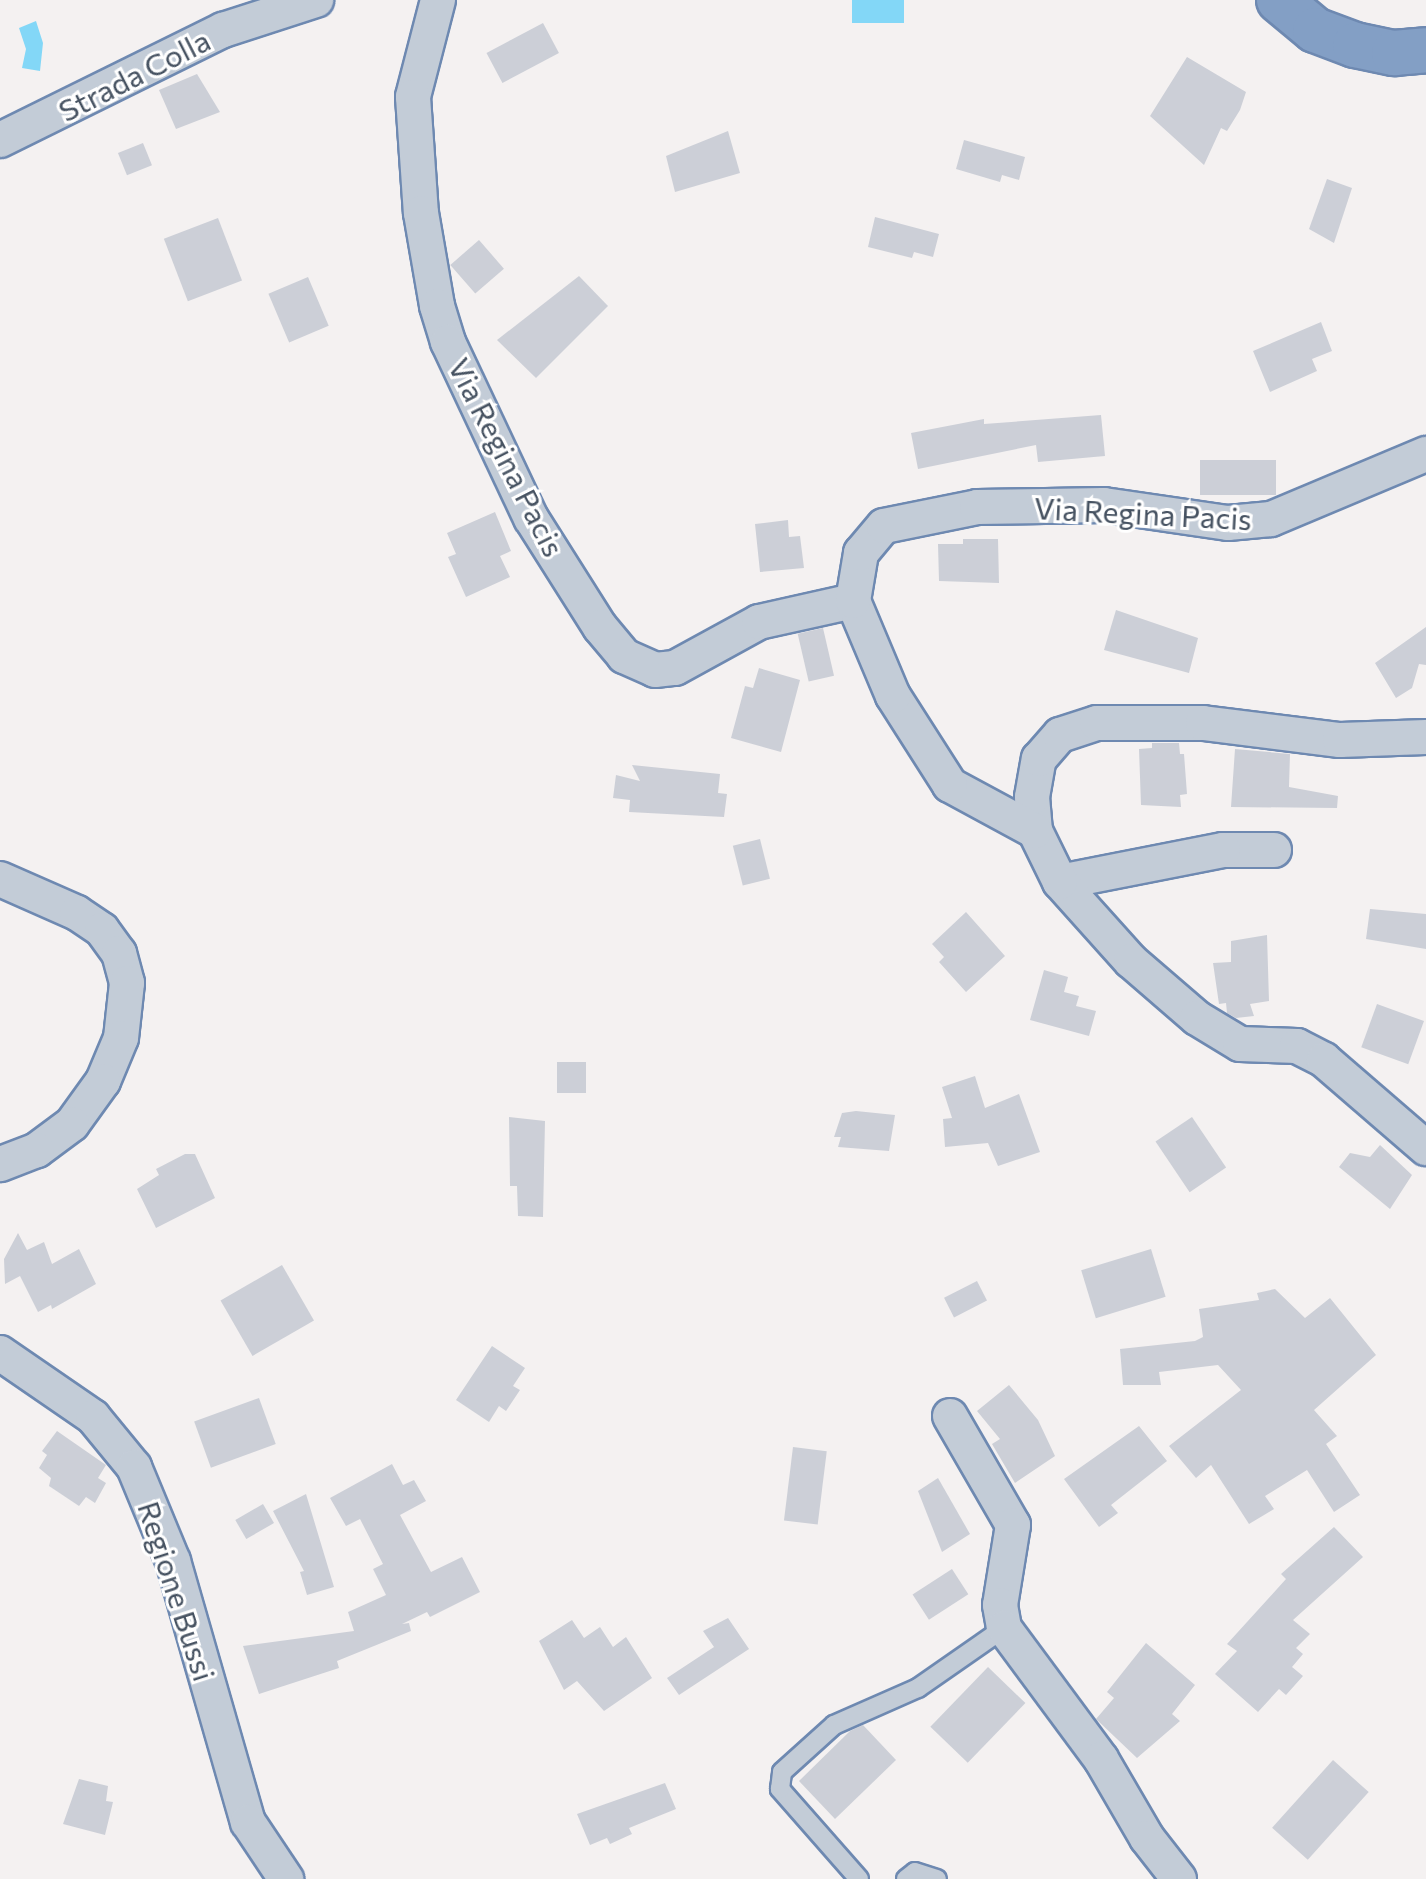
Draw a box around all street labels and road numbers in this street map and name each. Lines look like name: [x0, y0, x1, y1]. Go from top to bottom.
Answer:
street label: Strada Colla: [52, 21, 216, 129]
street label: Via Regina Pacis: [441, 352, 573, 562]
street label: Via Regina Pacis: [1033, 489, 1253, 537]
street label: Regione Bussi: [131, 1497, 223, 1685]

